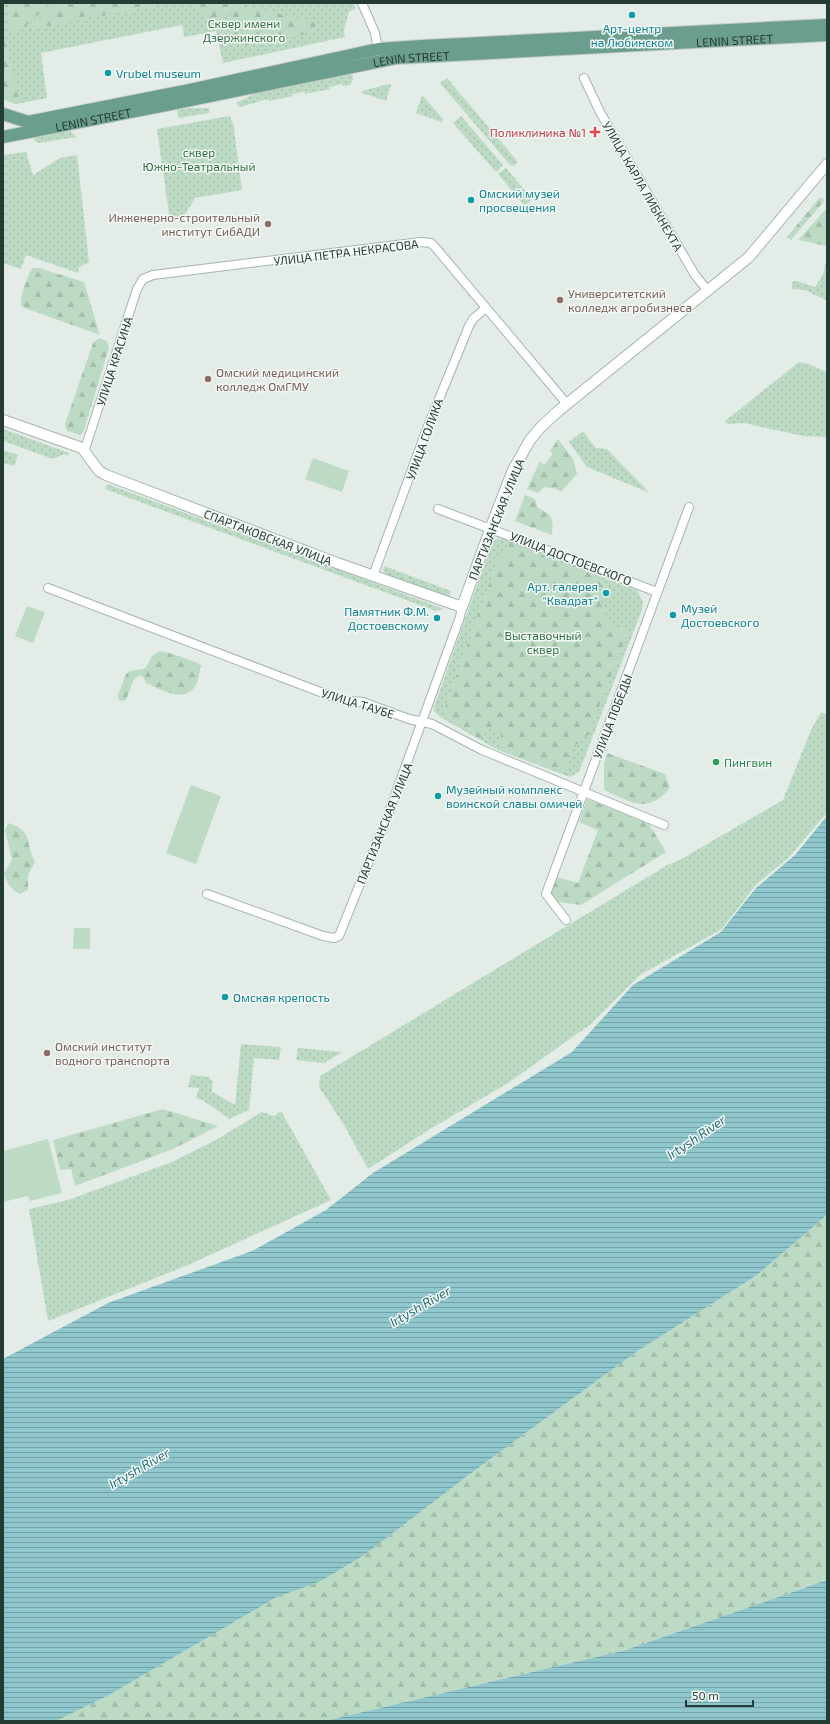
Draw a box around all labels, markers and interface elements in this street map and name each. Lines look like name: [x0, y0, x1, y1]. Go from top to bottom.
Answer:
marker: Арт-центр на Любинском: [627, 10, 637, 20]
park label: Сквер имени Дзержинского: [203, 16, 285, 44]
place label: Арт-центр на Любинском: [591, 21, 673, 49]
street label: LENIN STREET: [696, 31, 774, 49]
street label: LENIN STREET: [372, 48, 450, 70]
place label: Vrubel museum: [116, 66, 201, 80]
marker: Vrubel museum: [103, 68, 113, 78]
street label: LENIN STREET: [54, 105, 133, 134]
street label: УЛИЦА КАРЛА ЛИБКНЕХТА: [600, 119, 686, 254]
place label: Поликлиника №1: [490, 125, 586, 139]
marker: Поликлиника №1: [589, 126, 601, 138]
park label: сквер Южно-Театральный: [143, 145, 255, 173]
place label: Омский музей просвещения: [479, 186, 560, 214]
marker: Омский музей просвещения: [466, 195, 476, 205]
place label: Инженерно-строительный институт СибАДИ: [109, 210, 260, 239]
marker: Инженерно-строительный институт СибАДИ: [263, 219, 273, 229]
street label: УЛИЦА ПЕТРА НЕКРАСОВА: [273, 236, 420, 268]
place label: Университетский колледж агробизнеса: [568, 286, 692, 314]
marker: Университетский колледж агробизнеса: [555, 295, 565, 305]
street label: УЛИЦА КРАСИНА: [93, 314, 135, 407]
place label: Омский медицинский колледж ОмГМУ: [216, 365, 339, 393]
marker: Омский медицинский колледж ОмГМУ: [203, 374, 213, 384]
street label: УЛИЦА ГОЛИКА: [403, 396, 445, 482]
street label: ПАРТИЗАНСКАЯ УЛИЦА: [465, 456, 527, 582]
street label: СПАРТАКОВСКАЯ УЛИЦА: [202, 506, 334, 568]
street label: УЛИЦА ДОСТОЕВСКОГО: [508, 528, 634, 588]
place label: Арт. галерея "Квадрат": [527, 579, 598, 607]
marker: Арт. галерея "Квадрат": [601, 588, 611, 598]
place label: Музей Достоевского: [681, 601, 759, 629]
place label: Памятник Ф.М. Достоевскому: [344, 604, 430, 633]
marker: Музей Достоевского: [668, 610, 678, 620]
marker: Памятник Ф.М. Достоевскому: [432, 613, 442, 623]
park label: Выставочный сквер: [504, 628, 582, 656]
street label: УЛИЦА ПОБЕДЫ: [589, 672, 635, 760]
street label: УЛИЦА ТАУБЕ: [320, 685, 397, 721]
place label: Пингвин: [724, 755, 772, 769]
marker: Пингвин: [711, 757, 721, 767]
street label: ПАРТИЗАНСКАЯ УЛИЦА: [353, 760, 415, 886]
place label: Музейный комплекс воинской славы омичей: [446, 782, 582, 810]
marker: Музейный комплекс воинской славы омичей: [433, 791, 443, 801]
place label: Омская крепость: [233, 990, 330, 1004]
marker: Омская крепость: [220, 992, 230, 1002]
place label: Омский институт водного транспорта: [55, 1039, 170, 1067]
marker: Омский институт водного транспорта: [42, 1048, 52, 1058]
water label: Irtysh River: [663, 1111, 729, 1163]
water label: Irtysh River: [387, 1282, 454, 1330]
water label: Irtysh River: [106, 1444, 173, 1492]
scale bar: [686, 1682, 753, 1708]
text: 50 m: [692, 1688, 719, 1702]

